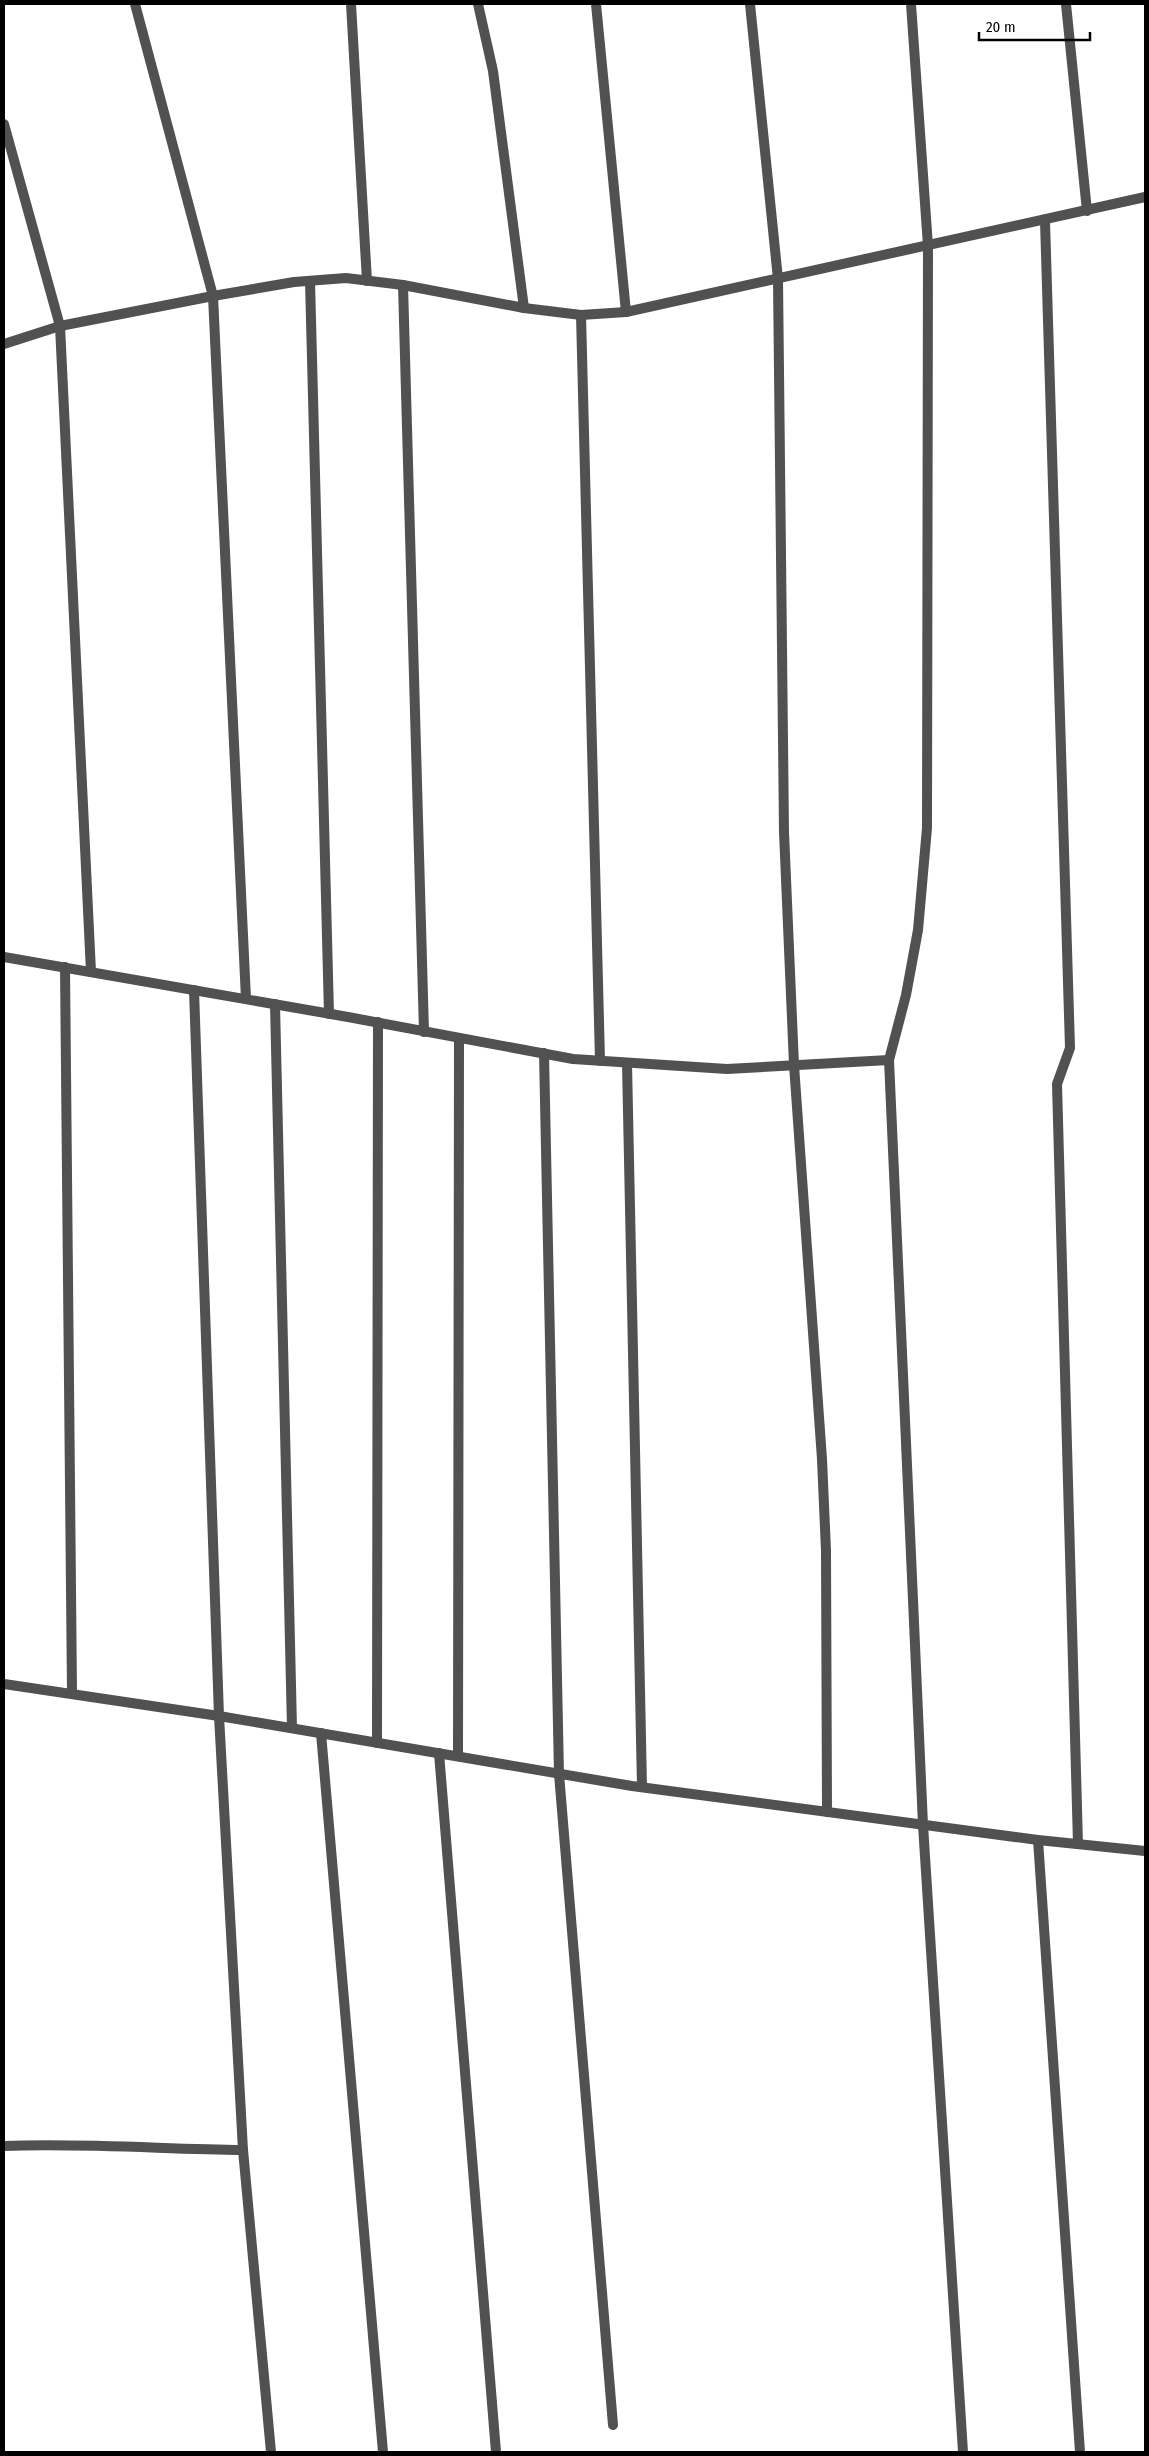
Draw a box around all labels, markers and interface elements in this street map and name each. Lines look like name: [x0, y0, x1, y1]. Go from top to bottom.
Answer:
scale bar: [979, 10, 1090, 42]
text: 20 m: [986, 18, 1016, 36]

